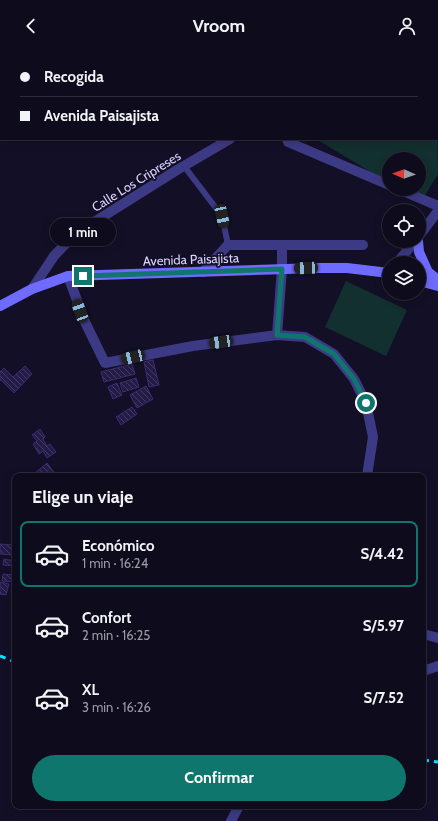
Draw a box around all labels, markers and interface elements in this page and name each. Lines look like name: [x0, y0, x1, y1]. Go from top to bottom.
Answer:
icon: back: [20, 15, 42, 37]
text: Vroom: [193, 15, 245, 37]
icon: person: [396, 15, 418, 37]
text: Recogida: [44, 68, 104, 86]
text: Avenida Paisajista: [44, 107, 159, 125]
street label: Calle Los Cripreses: [89, 147, 184, 215]
north arrow: [382, 152, 426, 196]
map controls: [382, 152, 426, 300]
car: [214, 203, 230, 229]
button: locate: [382, 204, 426, 248]
callout: 1 min: [50, 218, 116, 246]
text: 1 min: [68, 224, 98, 240]
street label: Avenida Paisajista: [143, 249, 240, 270]
button: layers: [382, 256, 426, 300]
car: [294, 262, 318, 274]
route end: [74, 267, 92, 285]
car: [70, 298, 90, 324]
car: [208, 334, 234, 350]
car: [120, 348, 146, 366]
route start: [357, 394, 375, 412]
text: Elige un viaje: [32, 486, 133, 508]
icon: car: [34, 536, 70, 572]
text: Económico: [82, 537, 154, 555]
text: S/4.42: [361, 545, 404, 563]
text: 1 min · 16:24: [82, 555, 148, 571]
icon: car: [34, 608, 70, 644]
text: Confort: [82, 609, 131, 627]
text: S/5.97: [363, 617, 404, 635]
text: 2 min · 16:25: [82, 627, 150, 643]
icon: car: [34, 680, 70, 716]
text: XL: [82, 681, 99, 699]
text: S/7.52: [363, 689, 404, 707]
text: 3 min · 16:26: [82, 699, 151, 715]
button: Confirmar: [32, 755, 406, 801]

